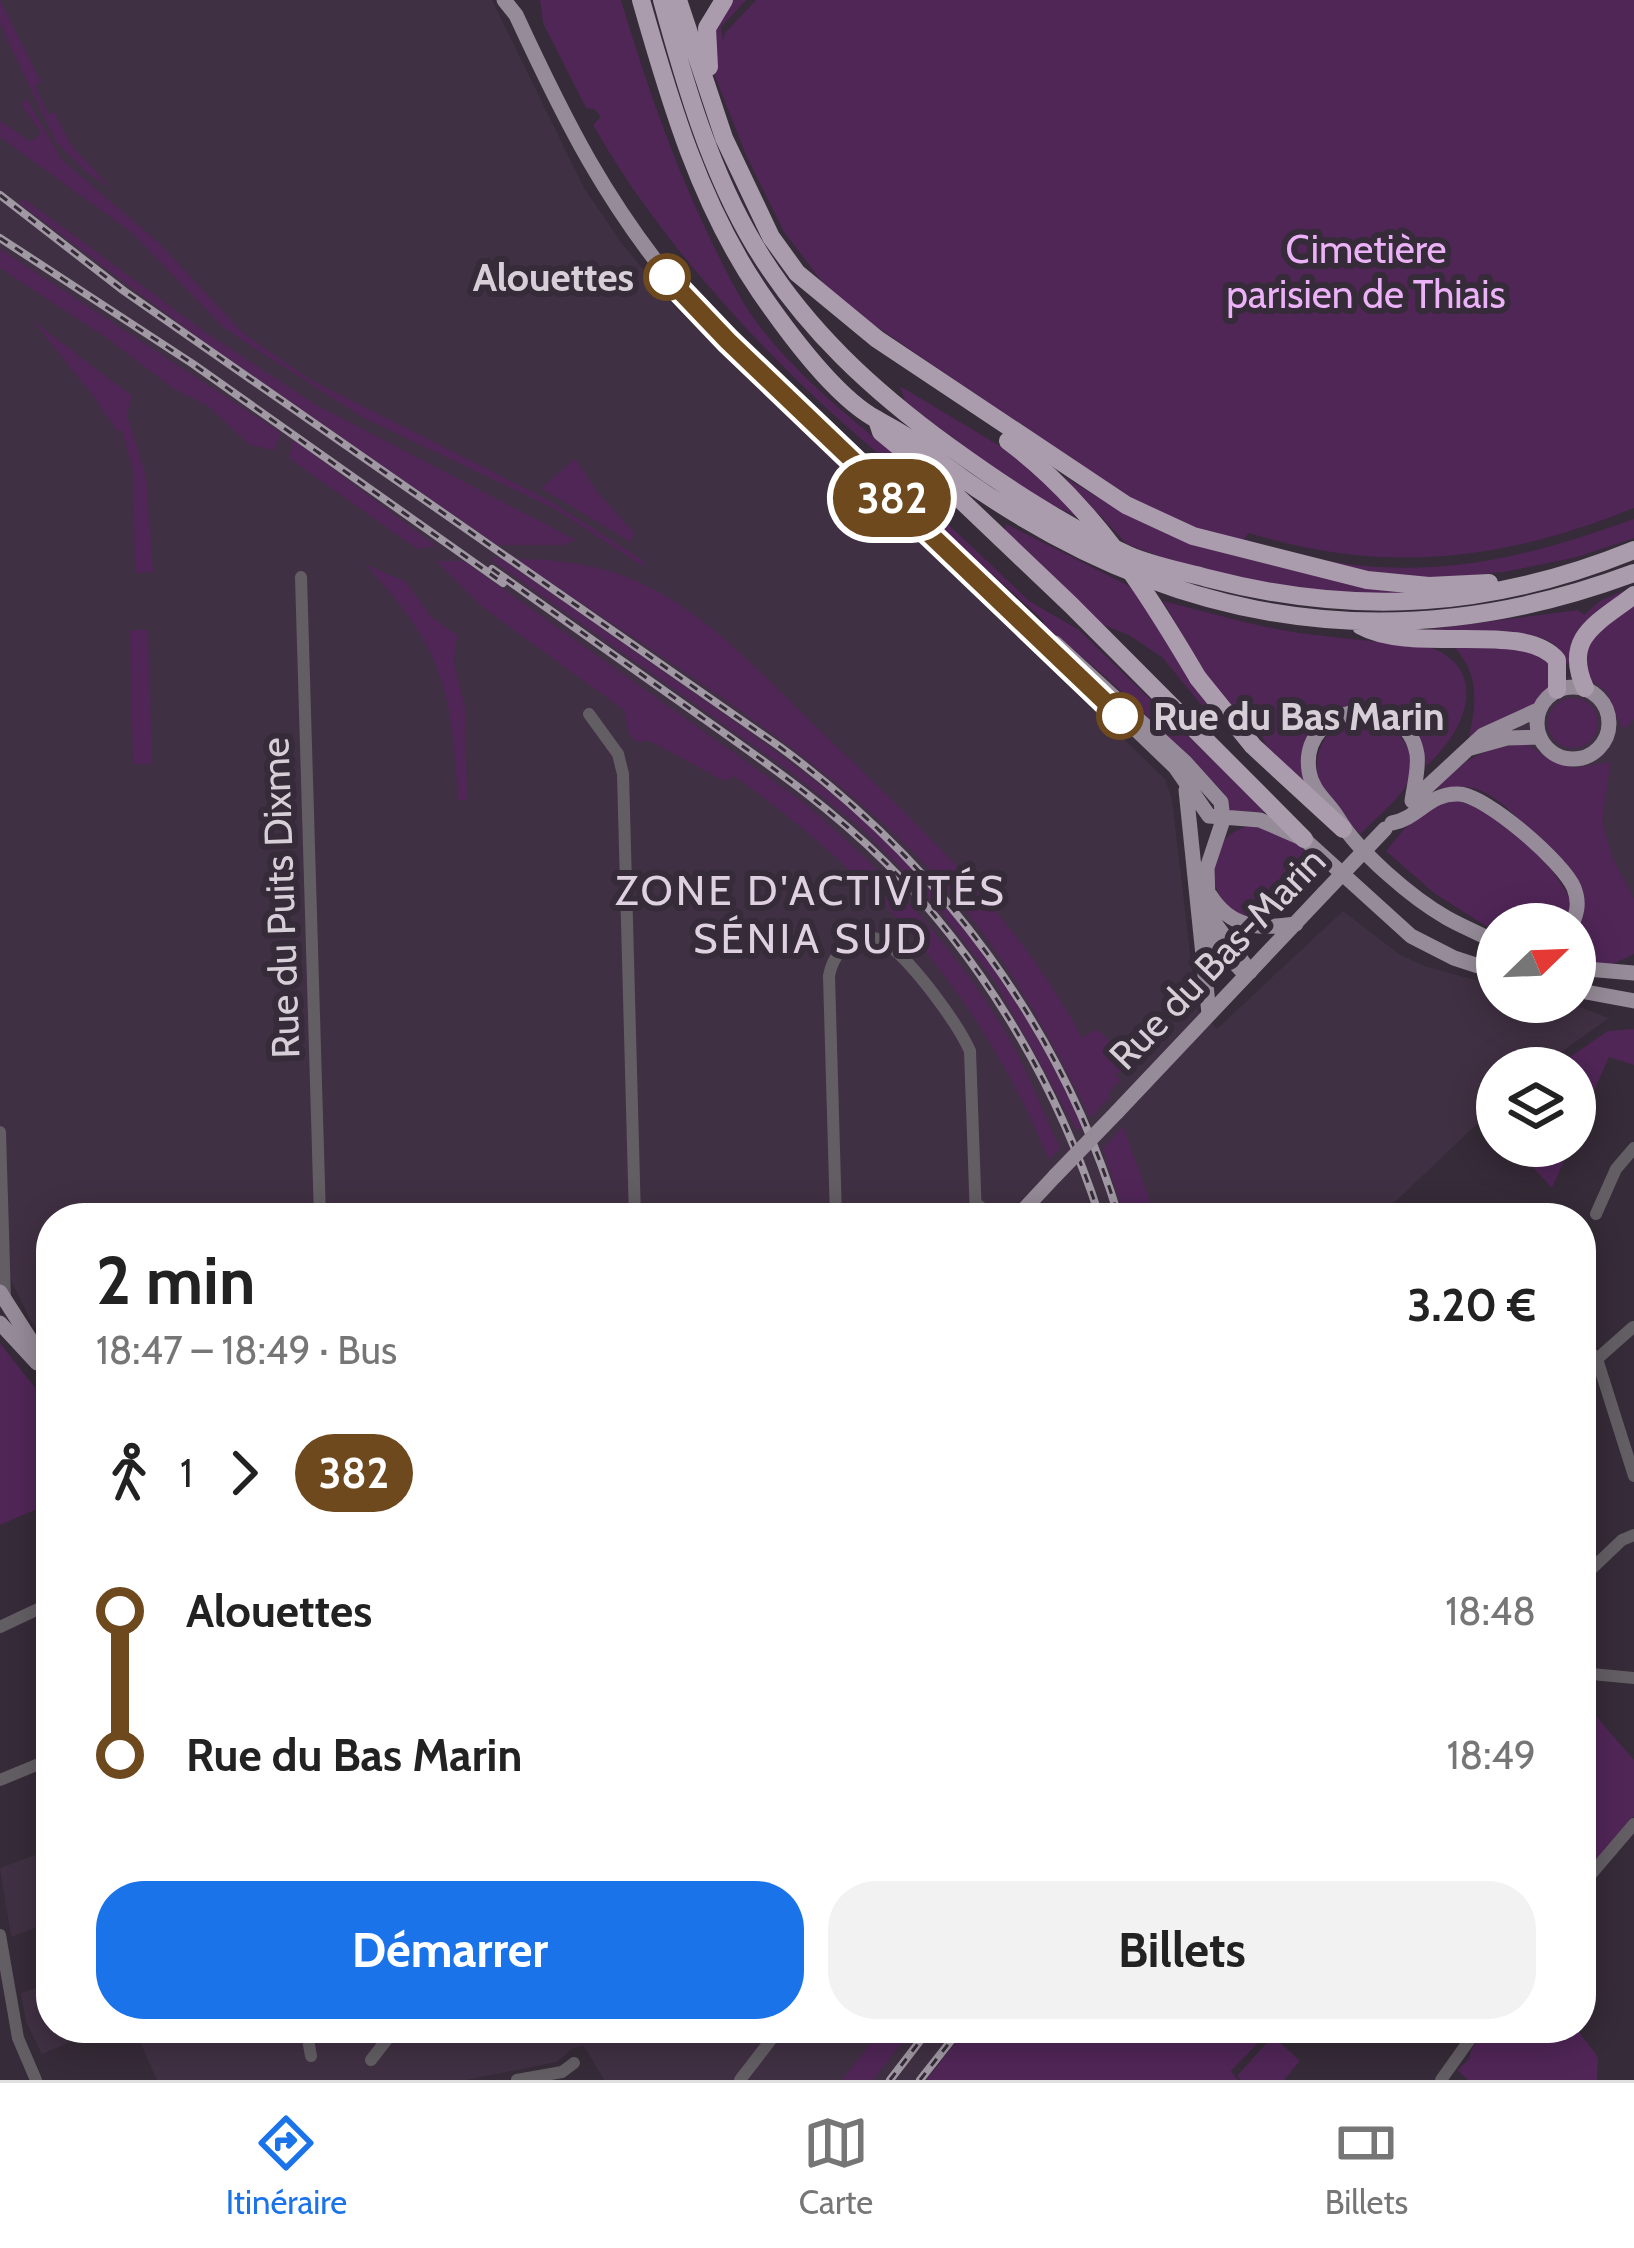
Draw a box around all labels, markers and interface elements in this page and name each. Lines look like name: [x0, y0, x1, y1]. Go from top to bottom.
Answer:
park label: Cimetière parisien de Thiais: [1226, 225, 1506, 318]
place label: Alouettes: [473, 253, 634, 301]
marker: Alouettes: [645, 255, 689, 299]
line badge: 382: [823, 459, 961, 537]
text: 382: [857, 472, 927, 524]
place label: Rue du Bas Marin: [1153, 692, 1444, 740]
marker: Rue du Bas Marin: [1098, 694, 1142, 738]
street label: Rue du Puits Dixme: [250, 737, 310, 1059]
street label: Rue du Bas-Marin: [1099, 837, 1335, 1079]
district label: ZONE D'ACTIVITÉS SÉNIA SUD: [615, 864, 1007, 964]
north arrow: [1476, 903, 1596, 1023]
map controls: [1476, 903, 1596, 1167]
button: layers: [1476, 1047, 1596, 1167]
text: 2 min: [96, 1240, 255, 1321]
text: 3.20 €: [1407, 1278, 1536, 1332]
text: 18:47 – 18:49 · Bus: [96, 1326, 397, 1374]
icon: walk: [96, 1440, 162, 1506]
icon: forward: [211, 1440, 277, 1506]
text: 382: [319, 1447, 389, 1499]
text: 1: [180, 1449, 193, 1497]
text: Alouettes: [186, 1584, 372, 1638]
text: 18:48: [1445, 1587, 1536, 1635]
text: Rue du Bas Marin: [186, 1728, 522, 1782]
text: 18:49: [1447, 1731, 1536, 1779]
button: Démarrer: [96, 1881, 804, 2019]
button: Billets: [828, 1881, 1536, 2019]
tab: Itinéraire: [226, 2110, 347, 2222]
tab: Carte: [799, 2110, 873, 2222]
tab: Billets: [1325, 2110, 1408, 2222]

